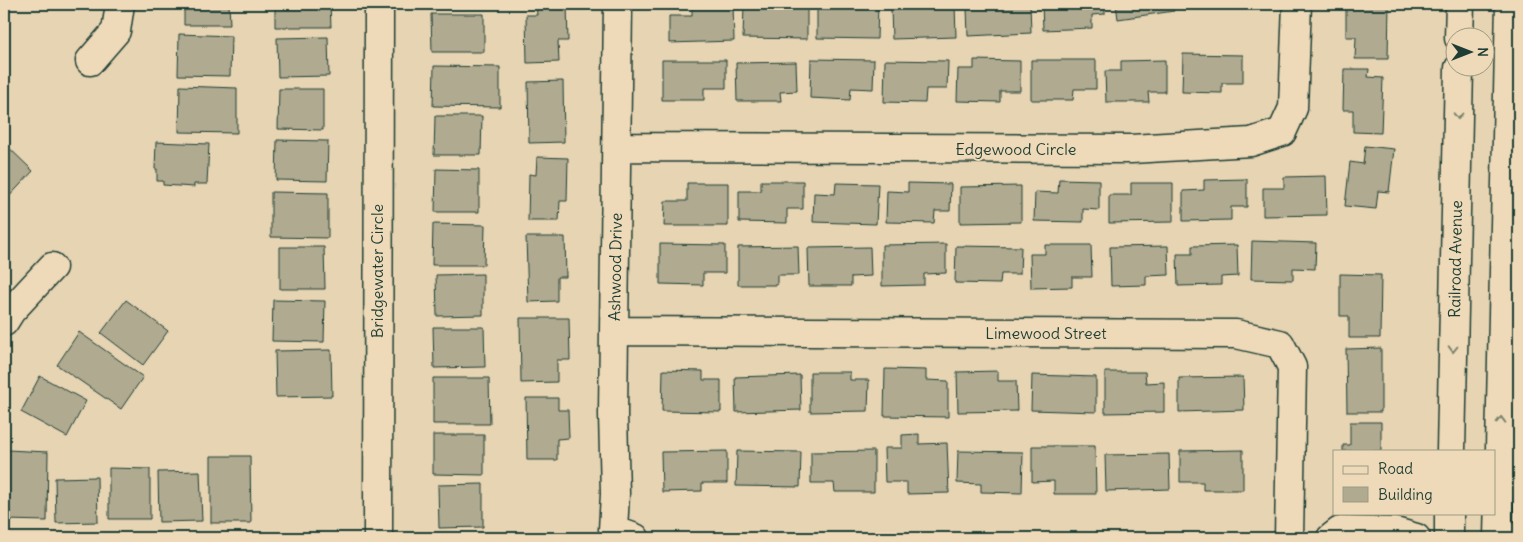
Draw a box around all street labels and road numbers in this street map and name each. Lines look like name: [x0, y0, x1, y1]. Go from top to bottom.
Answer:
street label: Edgewood Circle: [956, 139, 1076, 159]
street label: Railroad Avenue: [1444, 200, 1466, 318]
street label: Bridgewater Circle: [367, 204, 387, 338]
street label: Ashwood Drive: [604, 213, 626, 321]
street label: Limewood Street: [985, 323, 1107, 343]

